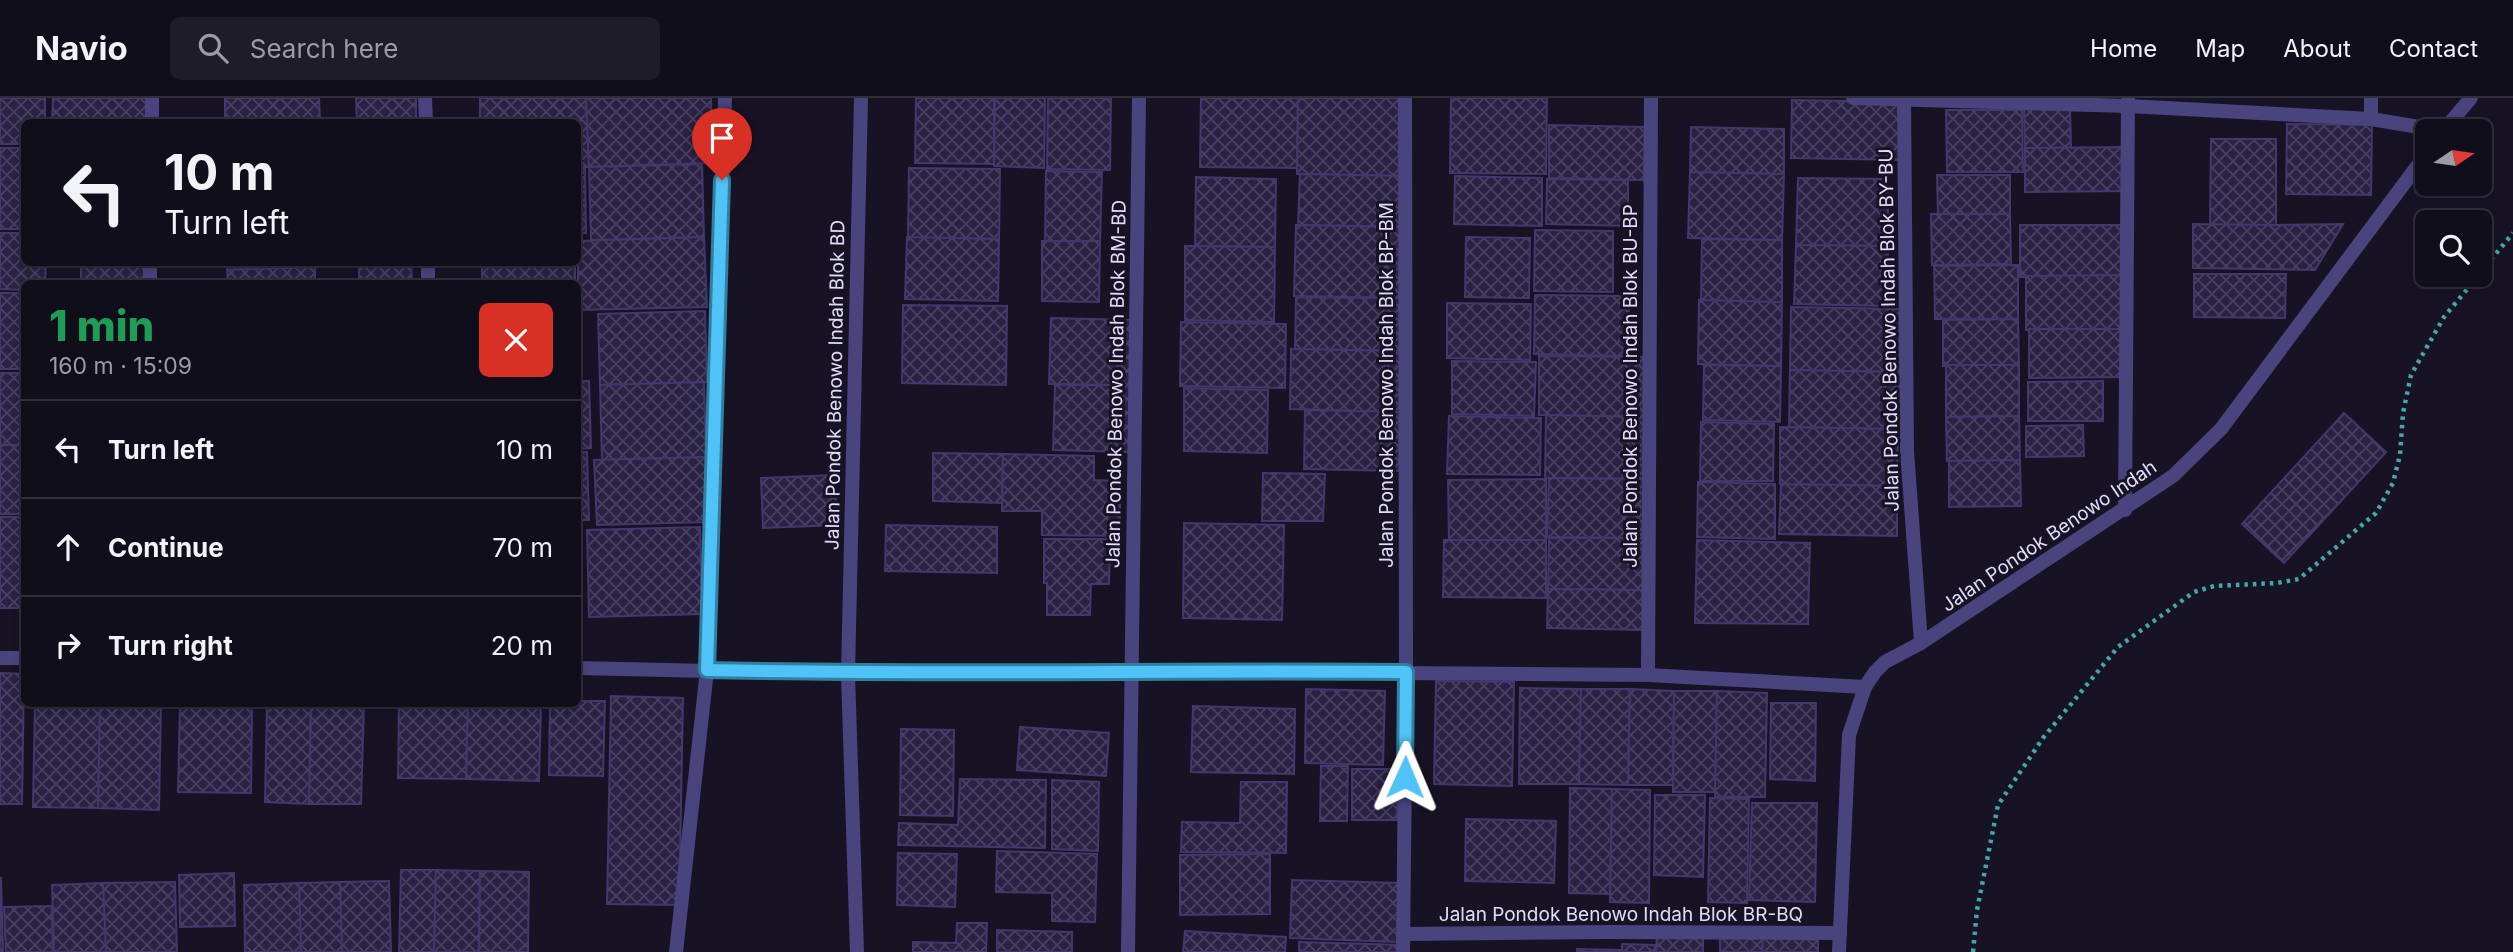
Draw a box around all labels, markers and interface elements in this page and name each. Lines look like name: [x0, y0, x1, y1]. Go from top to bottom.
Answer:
search box: [170, 17, 660, 80]
text: Navio: [35, 28, 128, 68]
icon: search: [194, 29, 232, 67]
text: Search here: [250, 33, 398, 64]
text: Home: [2090, 34, 2157, 63]
text: Map: [2195, 34, 2245, 63]
text: About: [2283, 34, 2351, 63]
text: Contact: [2389, 34, 2478, 63]
pin: [692, 108, 752, 180]
icon: arrive: [703, 119, 741, 157]
north arrow: [2415, 119, 2492, 196]
map controls: [2415, 119, 2492, 287]
text: 10 m: [164, 143, 275, 202]
icon: left: [49, 147, 140, 238]
street label: Jalan Pondok Benowo Indah Blok BY-BU: [1874, 148, 1904, 512]
street label: Jalan Pondok Benowo Indah Blok BM-BD: [1101, 200, 1131, 568]
street label: Jalan Pondok Benowo Indah Blok BP-BM: [1375, 202, 1398, 568]
text: Turn left: [164, 203, 289, 242]
street label: Jalan Pondok Benowo Indah Blok BU-BP: [1619, 204, 1642, 568]
button: search: [2415, 210, 2492, 287]
street label: Jalan Pondok Benowo Indah Blok BD: [821, 220, 849, 550]
text: 1 min: [49, 300, 154, 351]
button: close: [479, 303, 553, 377]
text: 160 m · 15:09: [49, 352, 192, 380]
icon: left: [49, 430, 87, 468]
text: Turn left: [108, 434, 214, 465]
text: 10 m: [496, 434, 553, 465]
street label: Jalan Pondok Benowo Indah: [1937, 455, 2161, 617]
icon: ahead: [49, 528, 87, 566]
text: Continue: [108, 532, 224, 563]
text: 70 m: [492, 532, 553, 563]
icon: right: [49, 626, 87, 664]
text: Turn right: [108, 630, 233, 661]
text: 20 m: [491, 630, 553, 661]
position arrow: [1368, 740, 1442, 814]
street label: Jalan Pondok Benowo Indah Blok BR-BQ: [1439, 903, 1803, 926]

